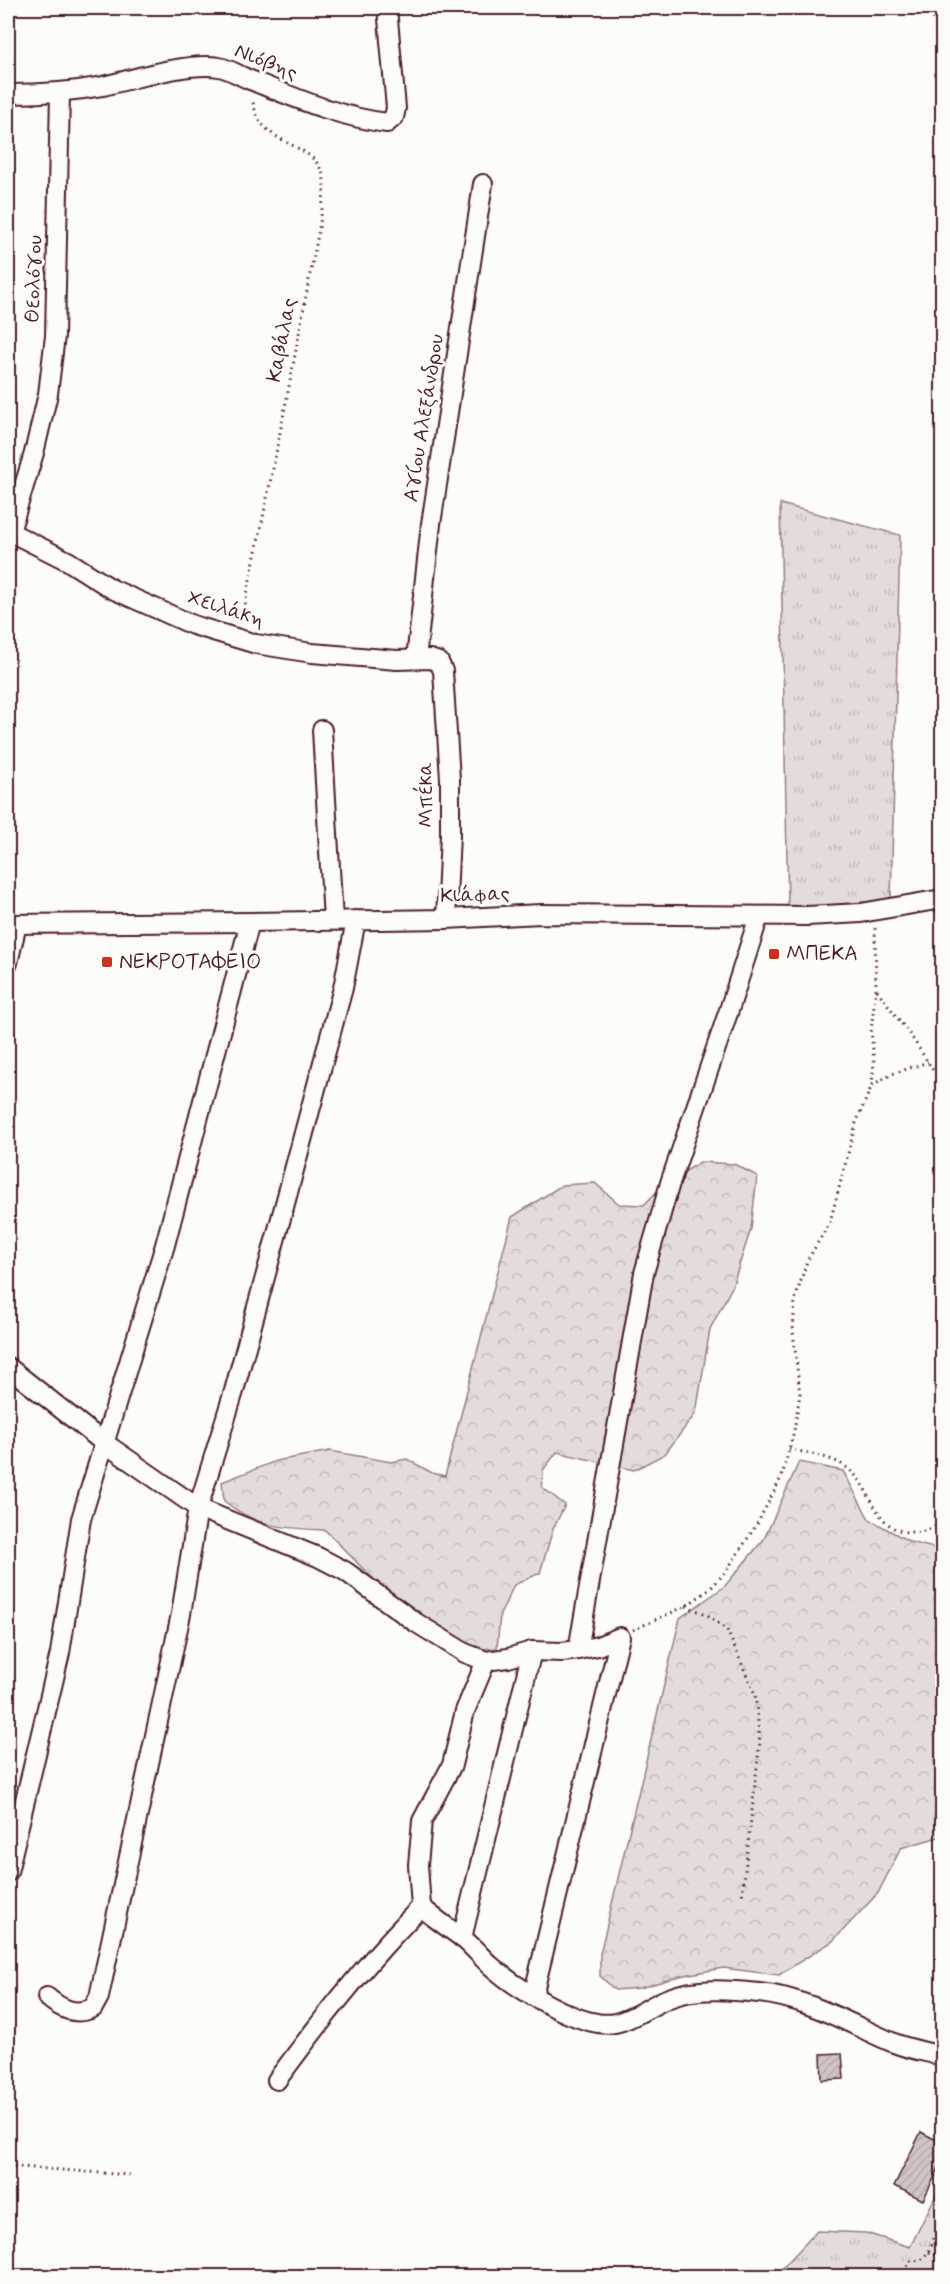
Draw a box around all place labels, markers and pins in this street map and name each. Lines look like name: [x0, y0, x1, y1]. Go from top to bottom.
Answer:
place label: ΜΠΕΚΑ: [786, 940, 858, 968]
marker: ΜΠΕΚΑ: [767, 947, 781, 961]
place label: ΝΕΚΡΟΤΑΦΕΙΟ: [119, 948, 261, 976]
marker: ΝΕΚΡΟΤΑΦΕΙΟ: [100, 955, 114, 969]

